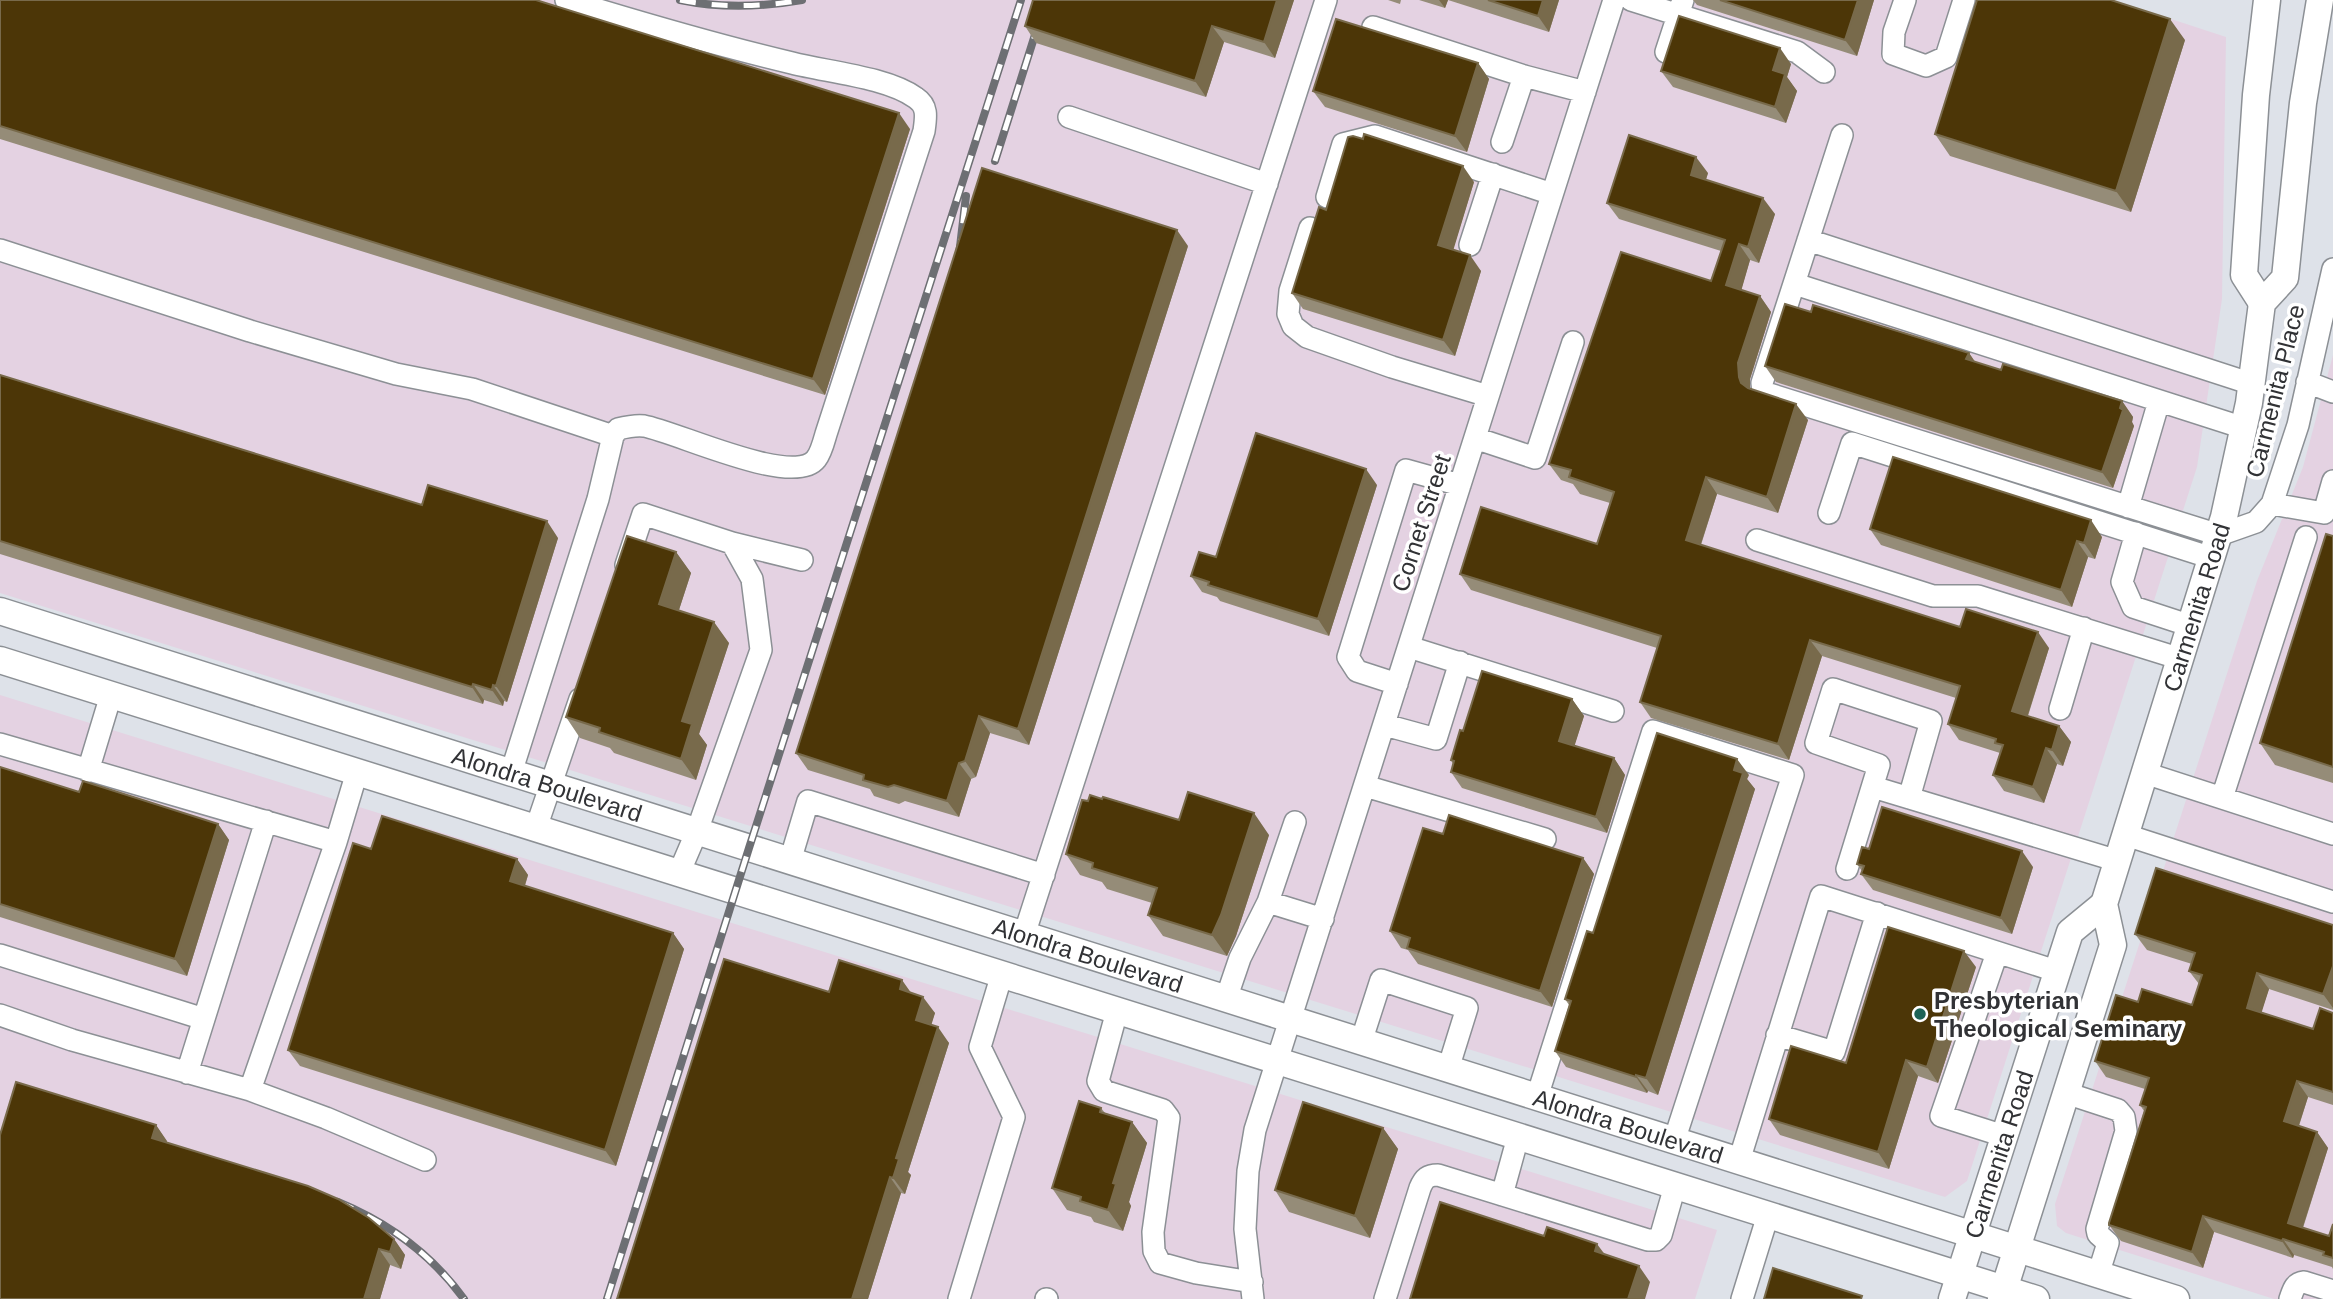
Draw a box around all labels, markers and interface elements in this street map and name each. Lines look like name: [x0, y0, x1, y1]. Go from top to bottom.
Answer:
street label: Carmenita Place: [2240, 302, 2310, 480]
street label: Cornet Street: [1386, 451, 1456, 595]
street label: Carmenita Road: [2157, 520, 2235, 695]
street label: Alondra Boulevard: [449, 741, 646, 827]
street label: Alondra Boulevard: [990, 912, 1186, 998]
place label: Presbyterian Theological Seminary: [1934, 987, 2183, 1042]
marker: Presbyterian Theological Seminary: [1912, 1006, 1928, 1022]
street label: Carmenita Road: [1959, 1067, 2038, 1242]
street label: Alondra Boulevard: [1530, 1083, 1727, 1169]

